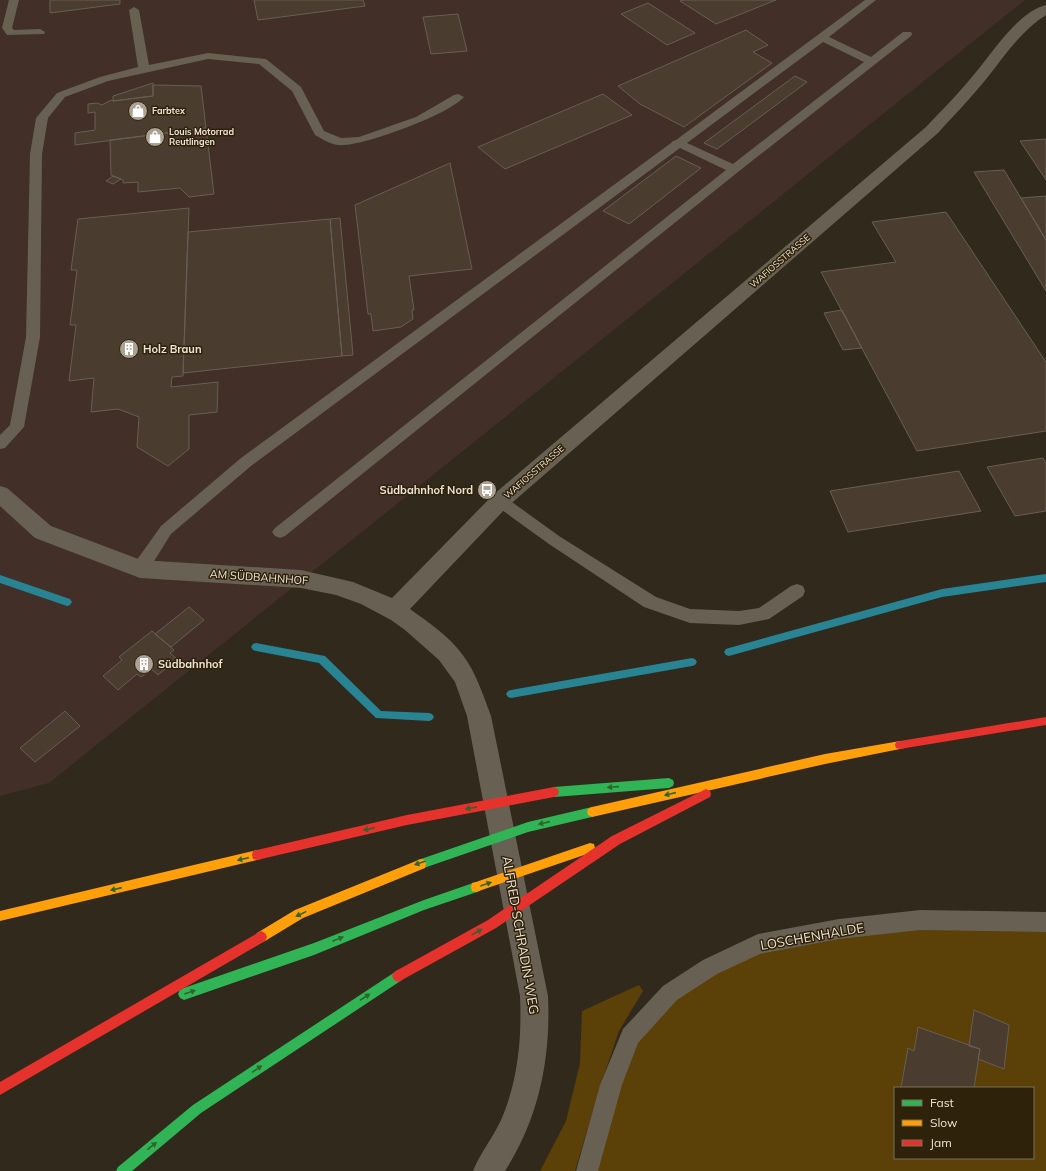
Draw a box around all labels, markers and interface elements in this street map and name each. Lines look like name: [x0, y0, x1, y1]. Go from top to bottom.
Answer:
shop icon: Farbtex: [127, 100, 149, 122]
place label: Farbtex: [152, 105, 186, 116]
shop icon: Louis Motorrad Reutlingen: [144, 126, 166, 148]
place label: Louis Motorrad Reutlingen: [169, 126, 234, 147]
street label: WAFIOSSTRASSE: [747, 231, 812, 290]
building icon: Holz Braun: [118, 338, 140, 360]
place label: Holz Braun: [143, 342, 202, 356]
street label: WAFIOSSTRASSE: [501, 442, 566, 501]
bus stop icon: Südbahnhof Nord: [476, 479, 498, 501]
place label: Südbahnhof Nord: [380, 483, 473, 497]
street label: AM SÜDBAHNHOF: [209, 567, 309, 587]
building icon: Südbahnhof: [133, 653, 155, 675]
place label: Südbahnhof: [158, 657, 223, 671]
one-way arrow: [607, 784, 619, 791]
one-way arrow: [664, 791, 677, 797]
one-way arrow: [465, 805, 477, 811]
one-way arrow: [538, 820, 550, 826]
one-way arrow: [363, 827, 375, 833]
street label: ALFRED-SCHRADIN-WEG: [499, 855, 543, 1015]
one-way arrow: [236, 857, 249, 863]
one-way arrow: [414, 861, 426, 867]
one-way arrow: [481, 880, 493, 886]
one-way arrow: [110, 887, 122, 893]
one-way arrow: [295, 911, 306, 917]
street label: LOSCHENHALDE: [759, 919, 865, 953]
one-way arrow: [471, 929, 483, 935]
one-way arrow: [333, 936, 344, 942]
one-way arrow: [184, 989, 196, 995]
one-way arrow: [360, 993, 370, 1001]
one-way arrow: [251, 1065, 262, 1073]
legend: [894, 1087, 1034, 1159]
text: Fast: [930, 1095, 954, 1110]
text: Slow: [930, 1115, 958, 1130]
text: Jam: [930, 1135, 952, 1150]
one-way arrow: [146, 1141, 157, 1150]

